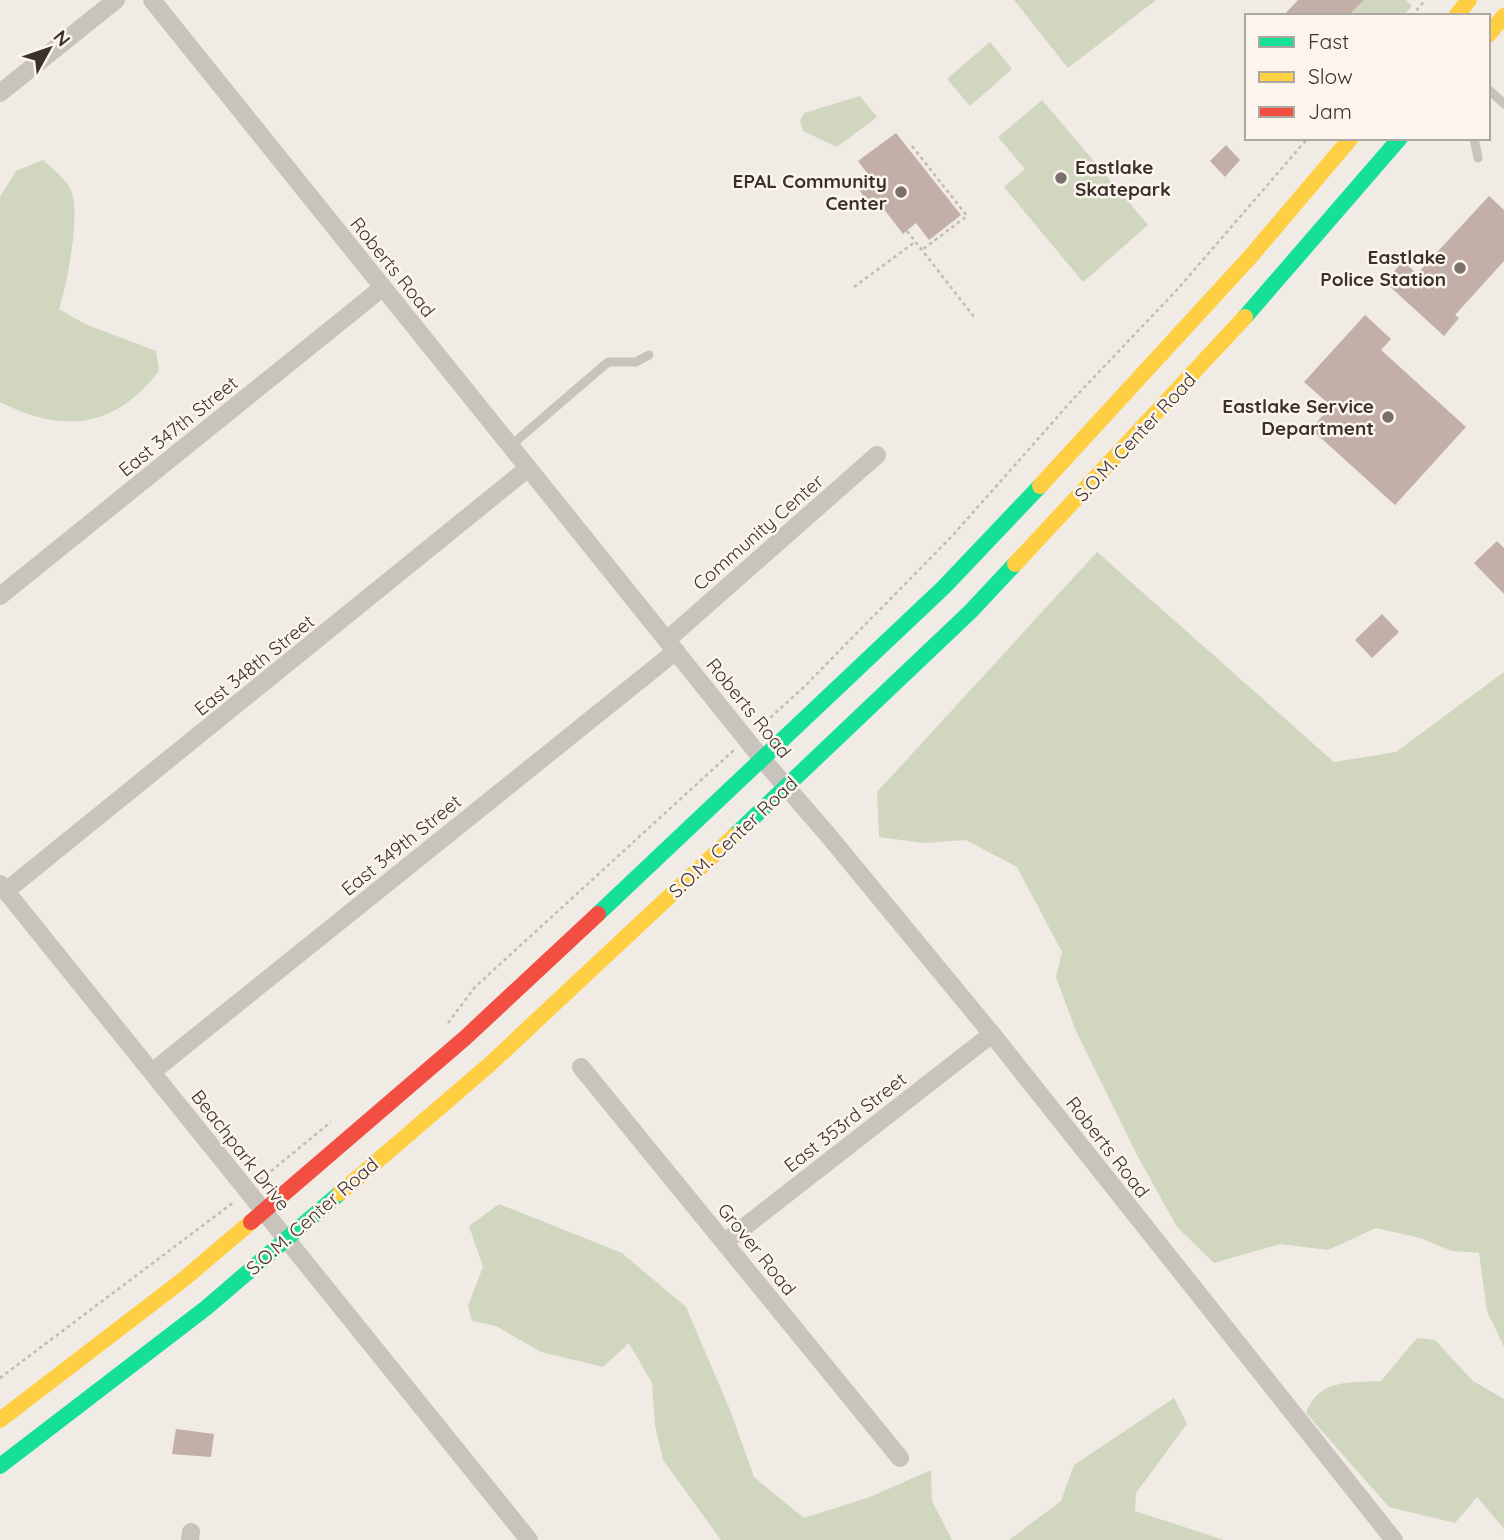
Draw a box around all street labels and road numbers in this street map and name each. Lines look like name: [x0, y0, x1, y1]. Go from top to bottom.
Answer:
street label: Roberts Road: [345, 212, 441, 322]
street label: S.O.M. Center Road: [1069, 368, 1201, 506]
street label: East 347th Street: [114, 371, 242, 481]
street label: Community Center: [688, 468, 829, 595]
street label: East 348th Street: [189, 609, 319, 721]
street label: Roberts Road: [701, 653, 797, 763]
street label: S.O.M. Center Road: [664, 771, 802, 903]
street label: East 349th Street: [336, 789, 466, 901]
street label: East 353rd Street: [779, 1067, 911, 1177]
street label: Beachpark Drive: [186, 1085, 296, 1215]
street label: Roberts Road: [1061, 1092, 1155, 1202]
street label: S.O.M. Center Road: [241, 1152, 383, 1280]
street label: Grover Road: [712, 1198, 802, 1300]

